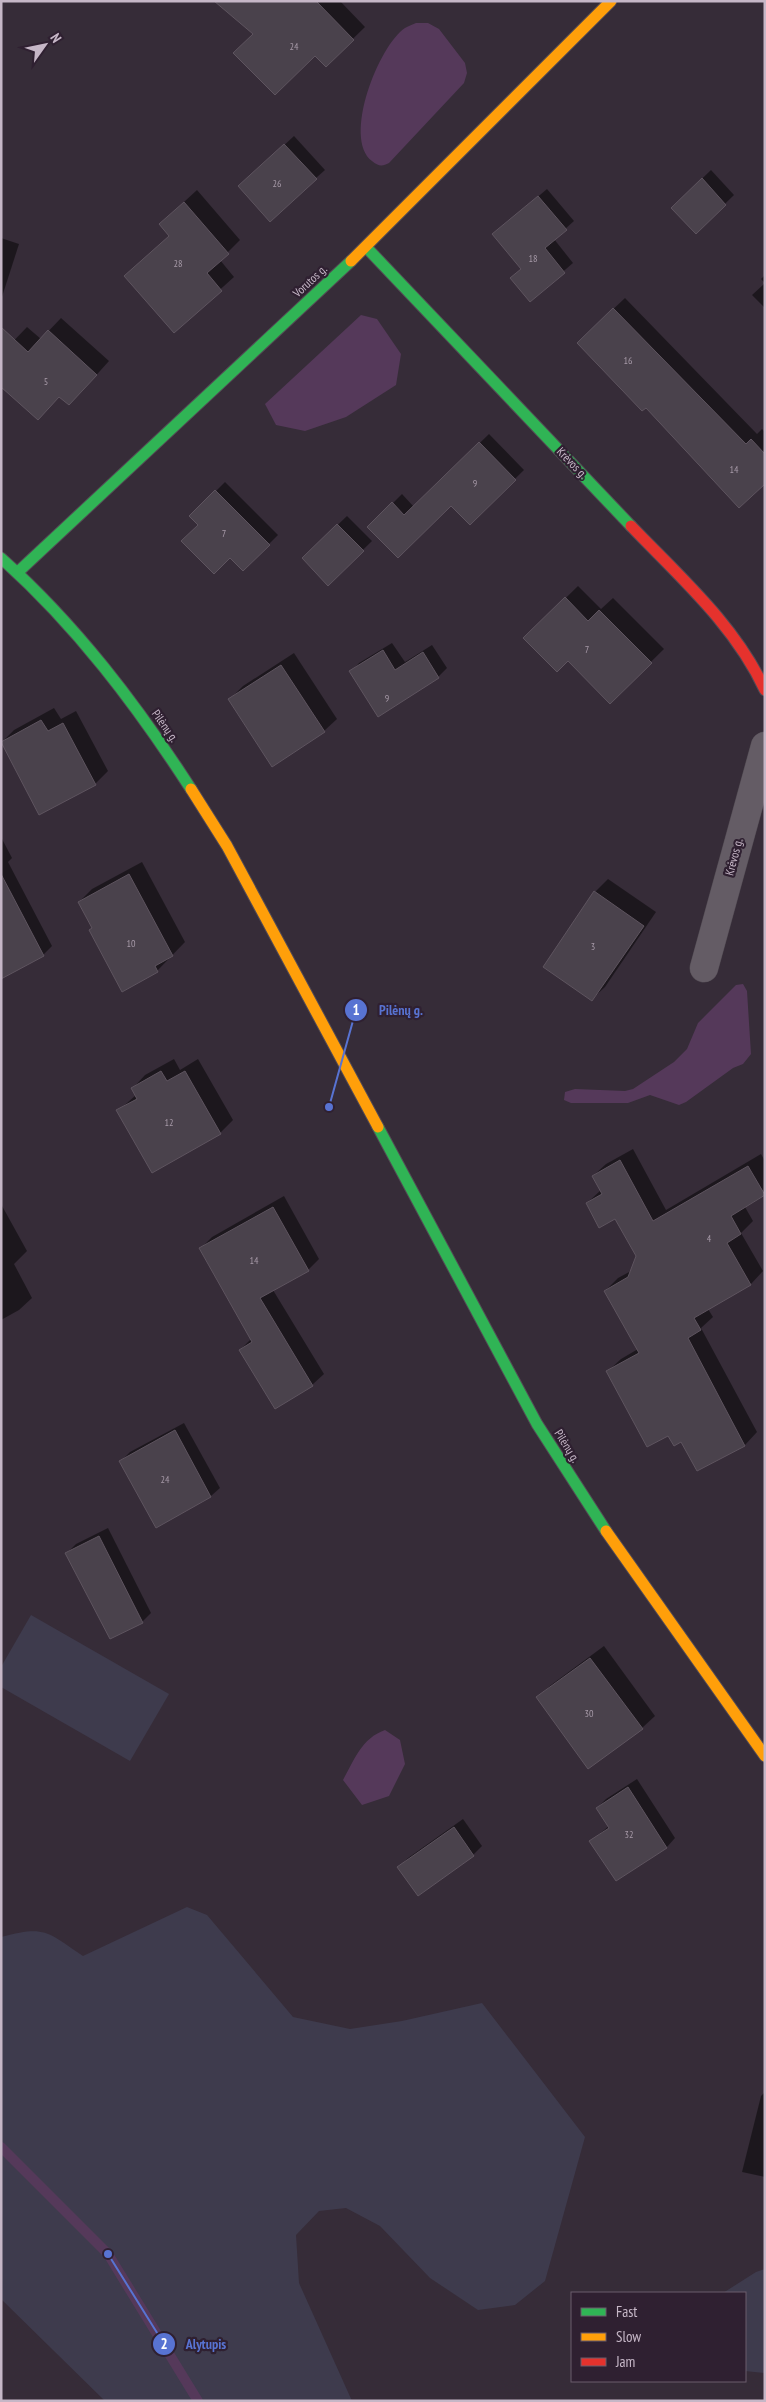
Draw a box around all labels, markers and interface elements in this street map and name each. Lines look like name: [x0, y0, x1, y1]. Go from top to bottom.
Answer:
north arrow: [20, 20, 70, 70]
text: N: [46, 30, 66, 46]
house number: 24: [290, 40, 299, 53]
house number: 26: [273, 177, 282, 190]
house number: 18: [529, 252, 538, 265]
house number: 28: [174, 257, 183, 270]
street label: Vorutos g.: [289, 261, 330, 301]
house number: 16: [624, 354, 633, 367]
house number: 5: [44, 375, 48, 388]
street label: Krėvos g.: [554, 444, 591, 481]
house number: 14: [730, 463, 739, 476]
house number: 9: [473, 477, 477, 490]
house number: 7: [222, 527, 226, 540]
house number: 7: [585, 643, 589, 656]
house number: 9: [385, 692, 389, 705]
street label: Pilėnų g.: [149, 707, 182, 745]
street label: Krėvos g.: [721, 837, 746, 877]
house number: 10: [127, 937, 136, 950]
house number: 3: [591, 940, 595, 953]
callout: Pilėnų g.: [344, 995, 433, 1024]
text: 1: [352, 1000, 360, 1019]
text: Pilėnų g.: [379, 1001, 423, 1019]
house number: 12: [165, 1116, 174, 1129]
house number: 4: [707, 1232, 712, 1245]
house number: 14: [250, 1254, 259, 1267]
street label: Pilėnų g.: [551, 1426, 583, 1465]
house number: 24: [161, 1473, 170, 1486]
house number: 30: [585, 1707, 594, 1720]
house number: 32: [625, 1828, 634, 1841]
legend: [571, 2292, 746, 2382]
text: Fast: [616, 2302, 637, 2321]
text: Slow: [616, 2327, 641, 2346]
callout: Alytupis: [151, 2329, 237, 2358]
text: 2: [160, 2334, 168, 2353]
text: Alytupis: [185, 2335, 226, 2353]
text: Jam: [615, 2352, 635, 2371]

